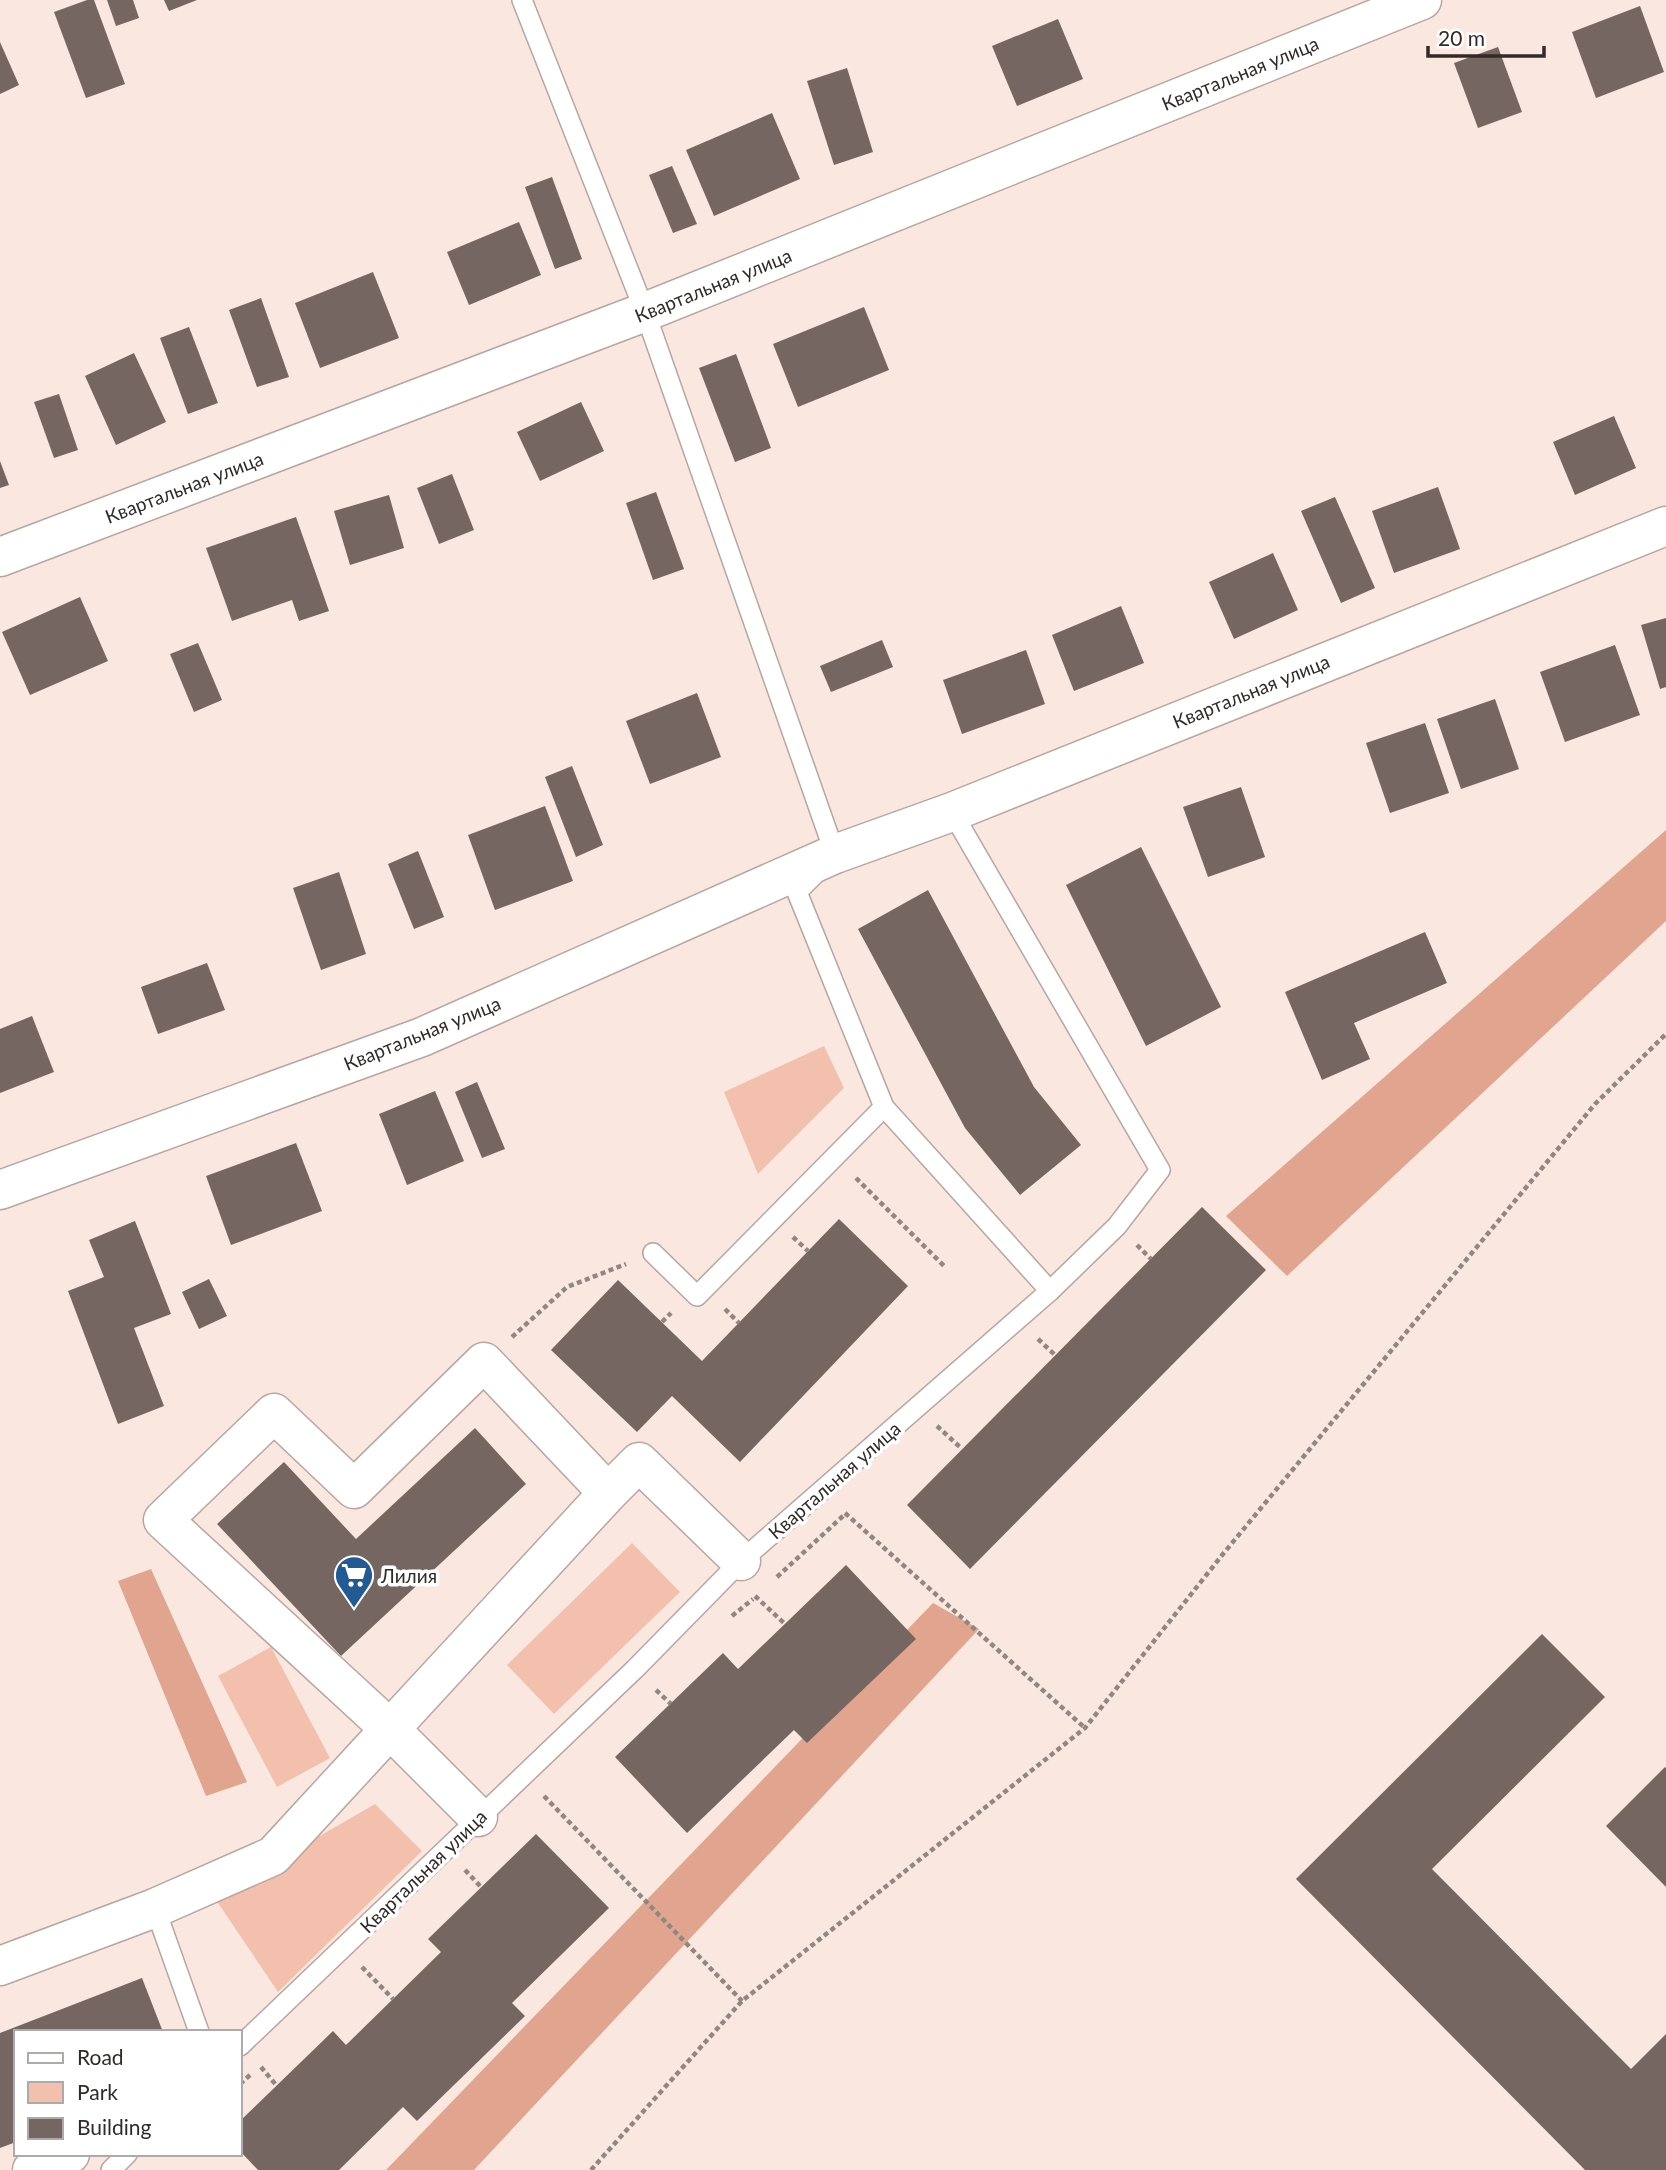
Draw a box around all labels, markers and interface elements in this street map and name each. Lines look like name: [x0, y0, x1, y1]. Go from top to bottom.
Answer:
scale bar: [1428, 14, 1544, 58]
text: 20 m: [1438, 25, 1485, 50]
street label: Квартальная улица: [1158, 31, 1322, 115]
street label: Квартальная улица: [631, 243, 795, 327]
street label: Квартальная улица: [102, 446, 266, 528]
street label: Квартальная улица: [1169, 649, 1333, 733]
street label: Квартальная улица: [340, 991, 504, 1075]
street label: Квартальная улица: [763, 1416, 905, 1544]
supermarket icon: Лилия: [333, 1554, 375, 1609]
place label: Лилия: [380, 1564, 437, 1587]
street label: Квартальная улица: [355, 1805, 491, 1937]
legend: [14, 2030, 242, 2156]
text: Road: [77, 2044, 124, 2069]
text: Park: [77, 2079, 118, 2104]
text: Building: [77, 2114, 152, 2139]

